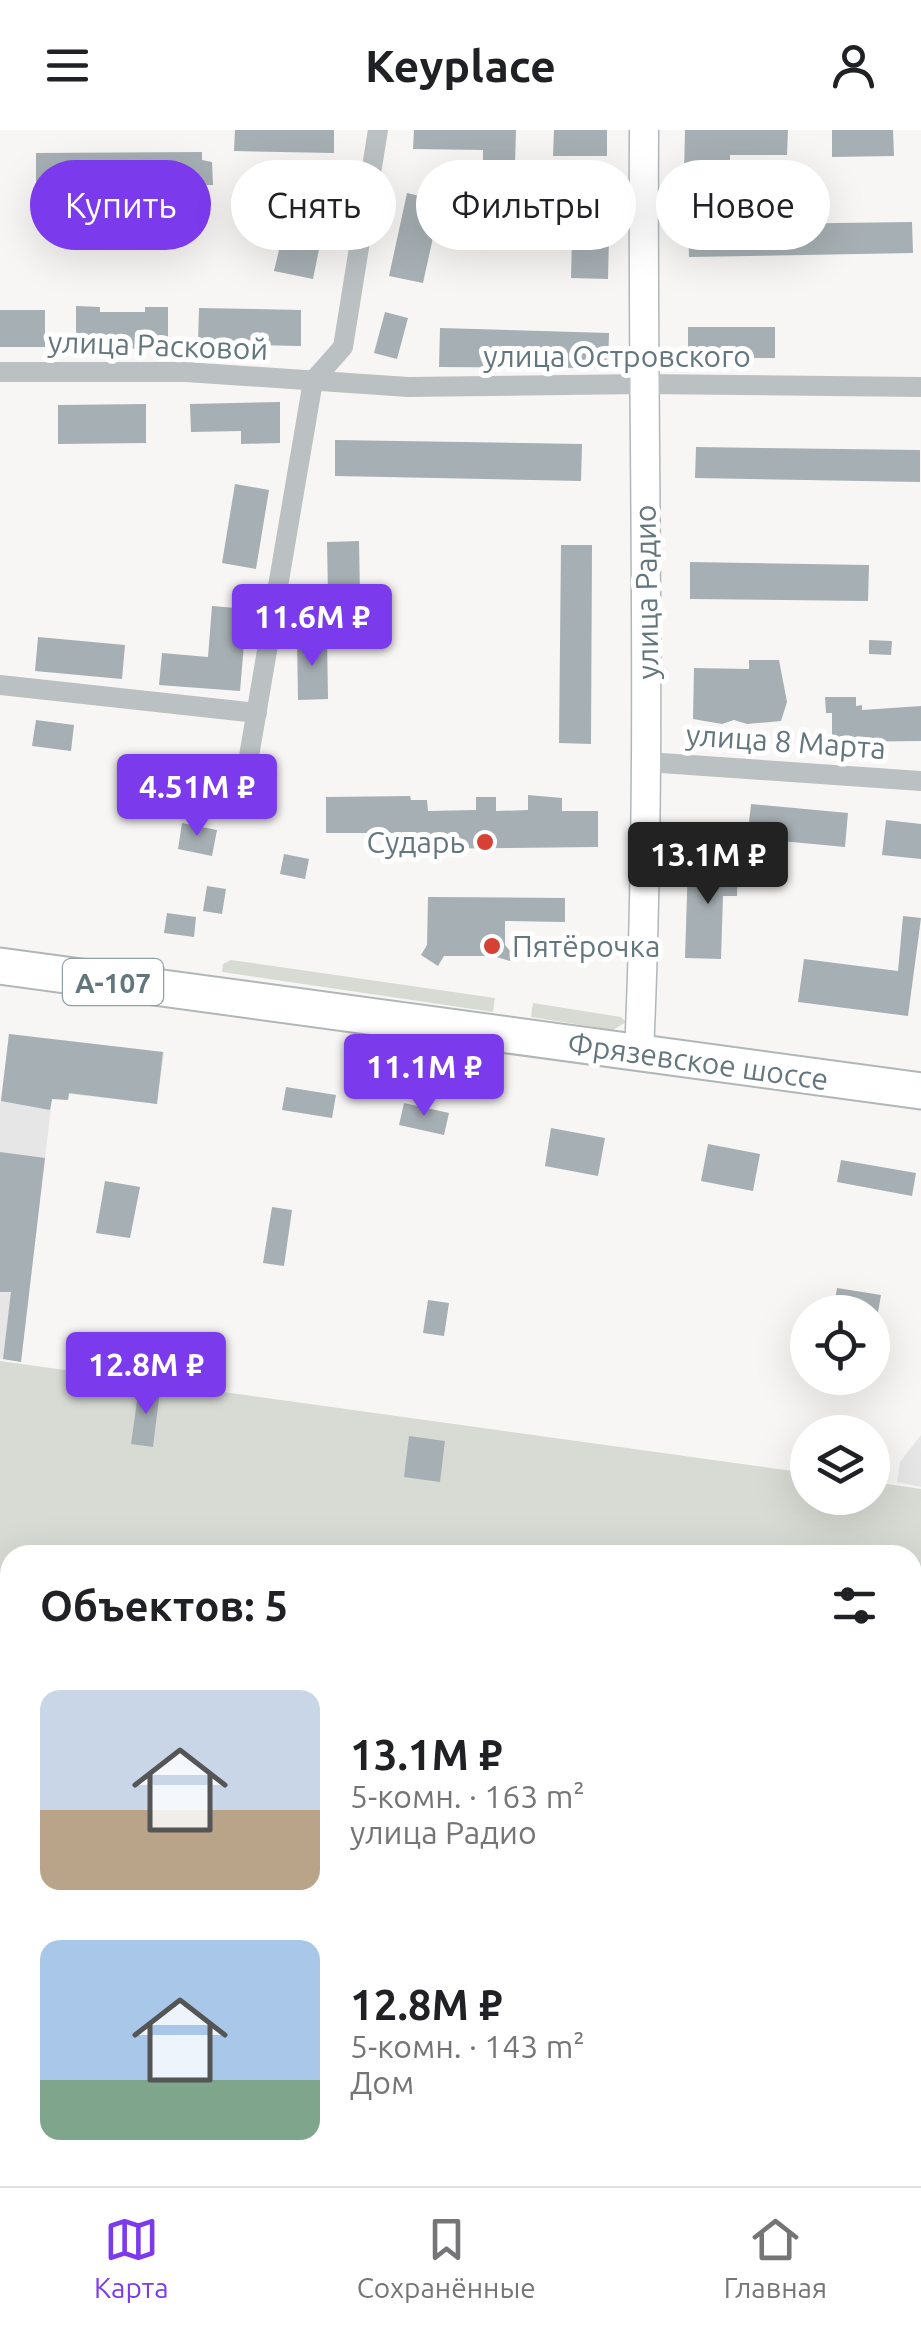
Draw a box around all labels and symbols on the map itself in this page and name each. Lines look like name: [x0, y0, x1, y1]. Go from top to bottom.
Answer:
street label: улица Расковой: [47, 324, 269, 366]
street label: улица Островского: [483, 339, 751, 373]
street label: улица Радио: [627, 504, 665, 680]
pin: 11.6M ₽: [220, 584, 404, 669]
street label: улица 8 Марта: [685, 717, 887, 765]
pin: 4.51M ₽: [105, 754, 289, 839]
pin: 13.1M ₽: [616, 822, 800, 907]
place label: Сударь: [367, 825, 465, 859]
marker: Сударь: [474, 831, 496, 853]
place label: Пятёрочка: [512, 929, 660, 963]
marker: Пятёрочка: [481, 935, 503, 957]
road number: А-107: [63, 959, 163, 1005]
street label: Фрязевское шоссе: [565, 1026, 831, 1096]
pin: 11.1M ₽: [332, 1034, 516, 1119]
pin: 12.8M ₽: [54, 1332, 238, 1417]

